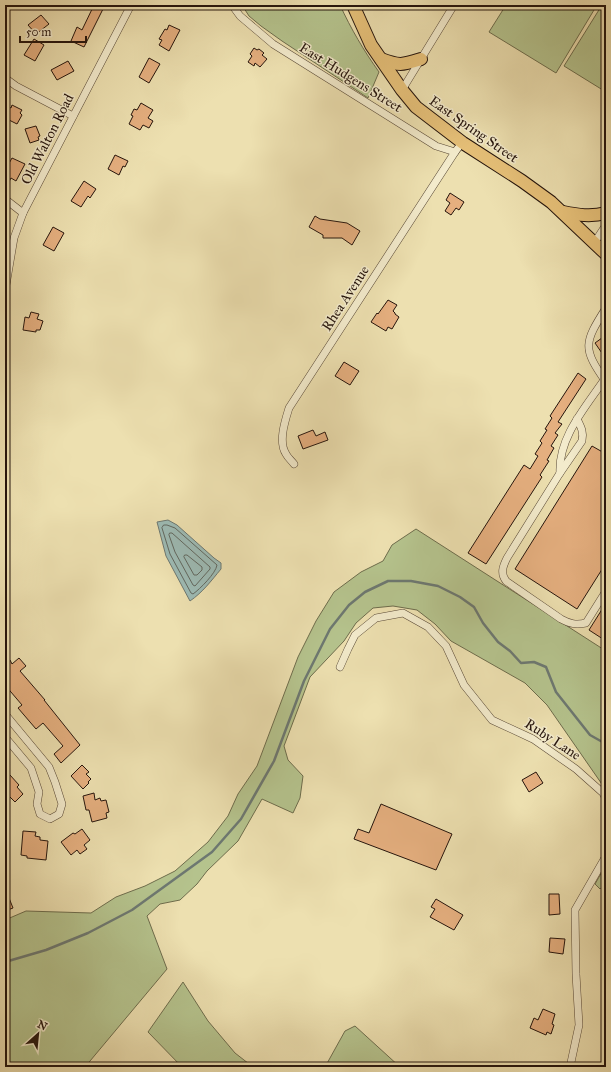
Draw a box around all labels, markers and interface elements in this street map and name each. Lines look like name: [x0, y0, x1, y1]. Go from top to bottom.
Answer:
scale bar: [20, 18, 86, 44]
text: 50 m: [26, 25, 51, 39]
street label: East Hudgens Street: [296, 39, 405, 116]
street label: Old Walton Road: [17, 91, 78, 187]
street label: East Spring Street: [426, 92, 522, 167]
street label: Rhea Avenue: [318, 262, 373, 334]
street label: Ruby Lane: [522, 715, 584, 764]
north arrow: [18, 1014, 58, 1054]
text: N: [35, 1018, 50, 1034]

